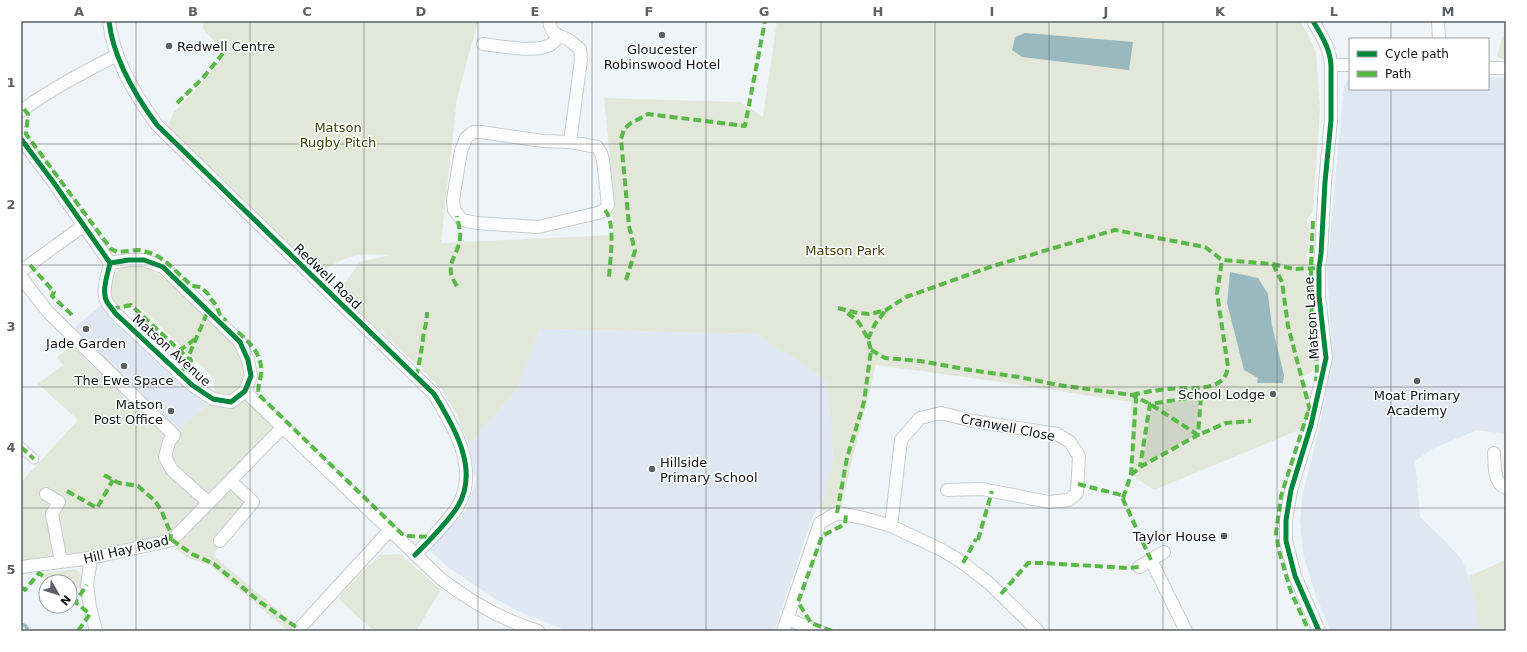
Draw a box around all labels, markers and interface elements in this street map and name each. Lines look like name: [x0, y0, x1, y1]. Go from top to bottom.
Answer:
text: A: [74, 4, 84, 19]
text: B: [188, 4, 198, 19]
text: C: [302, 4, 312, 19]
text: D: [416, 4, 427, 19]
text: E: [531, 4, 539, 19]
text: F: [645, 4, 653, 19]
text: G: [759, 4, 769, 19]
text: H: [873, 4, 883, 19]
text: I: [990, 4, 994, 19]
text: J: [1103, 4, 1108, 19]
text: K: [1215, 4, 1226, 19]
text: L: [1330, 4, 1338, 19]
text: M: [1442, 4, 1454, 19]
marker: Gloucester Robinswood Hotel: [657, 30, 667, 40]
legend: [1349, 38, 1489, 90]
place label: Redwell Centre: [177, 39, 275, 54]
marker: Redwell Centre: [164, 41, 174, 51]
place label: Gloucester Robinswood Hotel: [604, 42, 720, 72]
text: Cycle path: [1385, 47, 1449, 61]
text: Path: [1385, 67, 1411, 81]
text: 1: [6, 75, 16, 90]
park label: Matson Rugby Pitch: [300, 120, 376, 150]
text: 2: [6, 197, 16, 212]
street label: Redwell Road: [291, 241, 364, 312]
park label: Matson Park: [805, 243, 885, 258]
street label: Matson Lane: [1301, 276, 1322, 360]
street label: Matson Avenue: [130, 311, 214, 389]
text: 3: [6, 319, 16, 334]
marker: Jade Garden: [81, 324, 91, 334]
place label: Jade Garden: [45, 336, 126, 351]
marker: The Ewe Space: [119, 361, 129, 371]
place label: The Ewe Space: [74, 373, 173, 388]
marker: Moat Primary Academy: [1412, 376, 1422, 386]
place label: School Lodge: [1178, 387, 1265, 402]
place label: Moat Primary Academy: [1374, 388, 1461, 418]
marker: School Lodge: [1268, 389, 1278, 399]
place label: Matson Post Office: [94, 397, 163, 427]
marker: Matson Post Office: [166, 406, 176, 416]
street label: Cranwell Close: [959, 411, 1056, 444]
text: 4: [6, 440, 16, 455]
place label: Hillside Primary School: [660, 455, 758, 485]
marker: Hillside Primary School: [647, 464, 657, 474]
place label: Taylor House: [1132, 529, 1216, 544]
marker: Taylor House: [1219, 531, 1229, 541]
street label: Hill Hay Road: [82, 532, 170, 567]
text: 5: [6, 562, 16, 577]
north arrow: [38, 574, 78, 614]
text: N: [57, 592, 73, 608]

